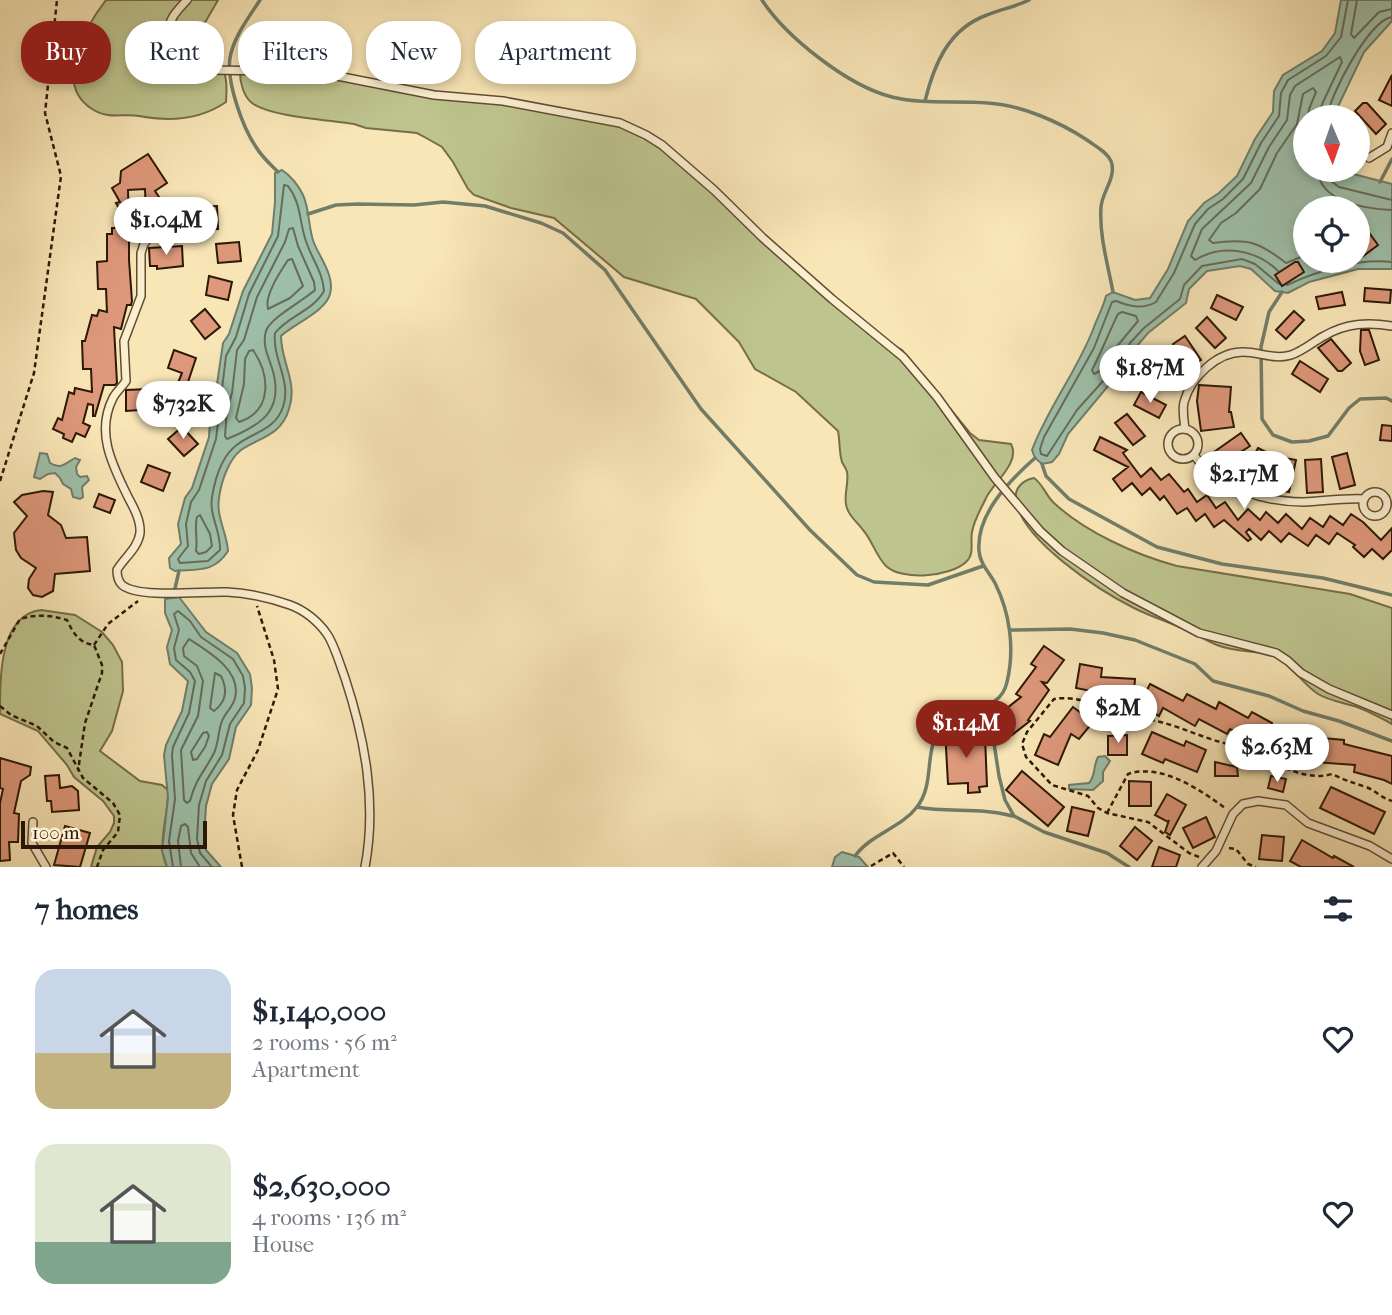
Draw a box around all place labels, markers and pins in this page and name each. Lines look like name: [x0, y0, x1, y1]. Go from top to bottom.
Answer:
pin: $1.04M: [109, 198, 223, 257]
pin: $1.87M: [1093, 346, 1207, 405]
pin: $732K: [134, 382, 232, 441]
pin: $2.17M: [1187, 452, 1301, 511]
pin: $2M: [1084, 686, 1152, 745]
pin: $1.14M: [909, 700, 1023, 760]
pin: $2.63M: [1220, 724, 1334, 784]

